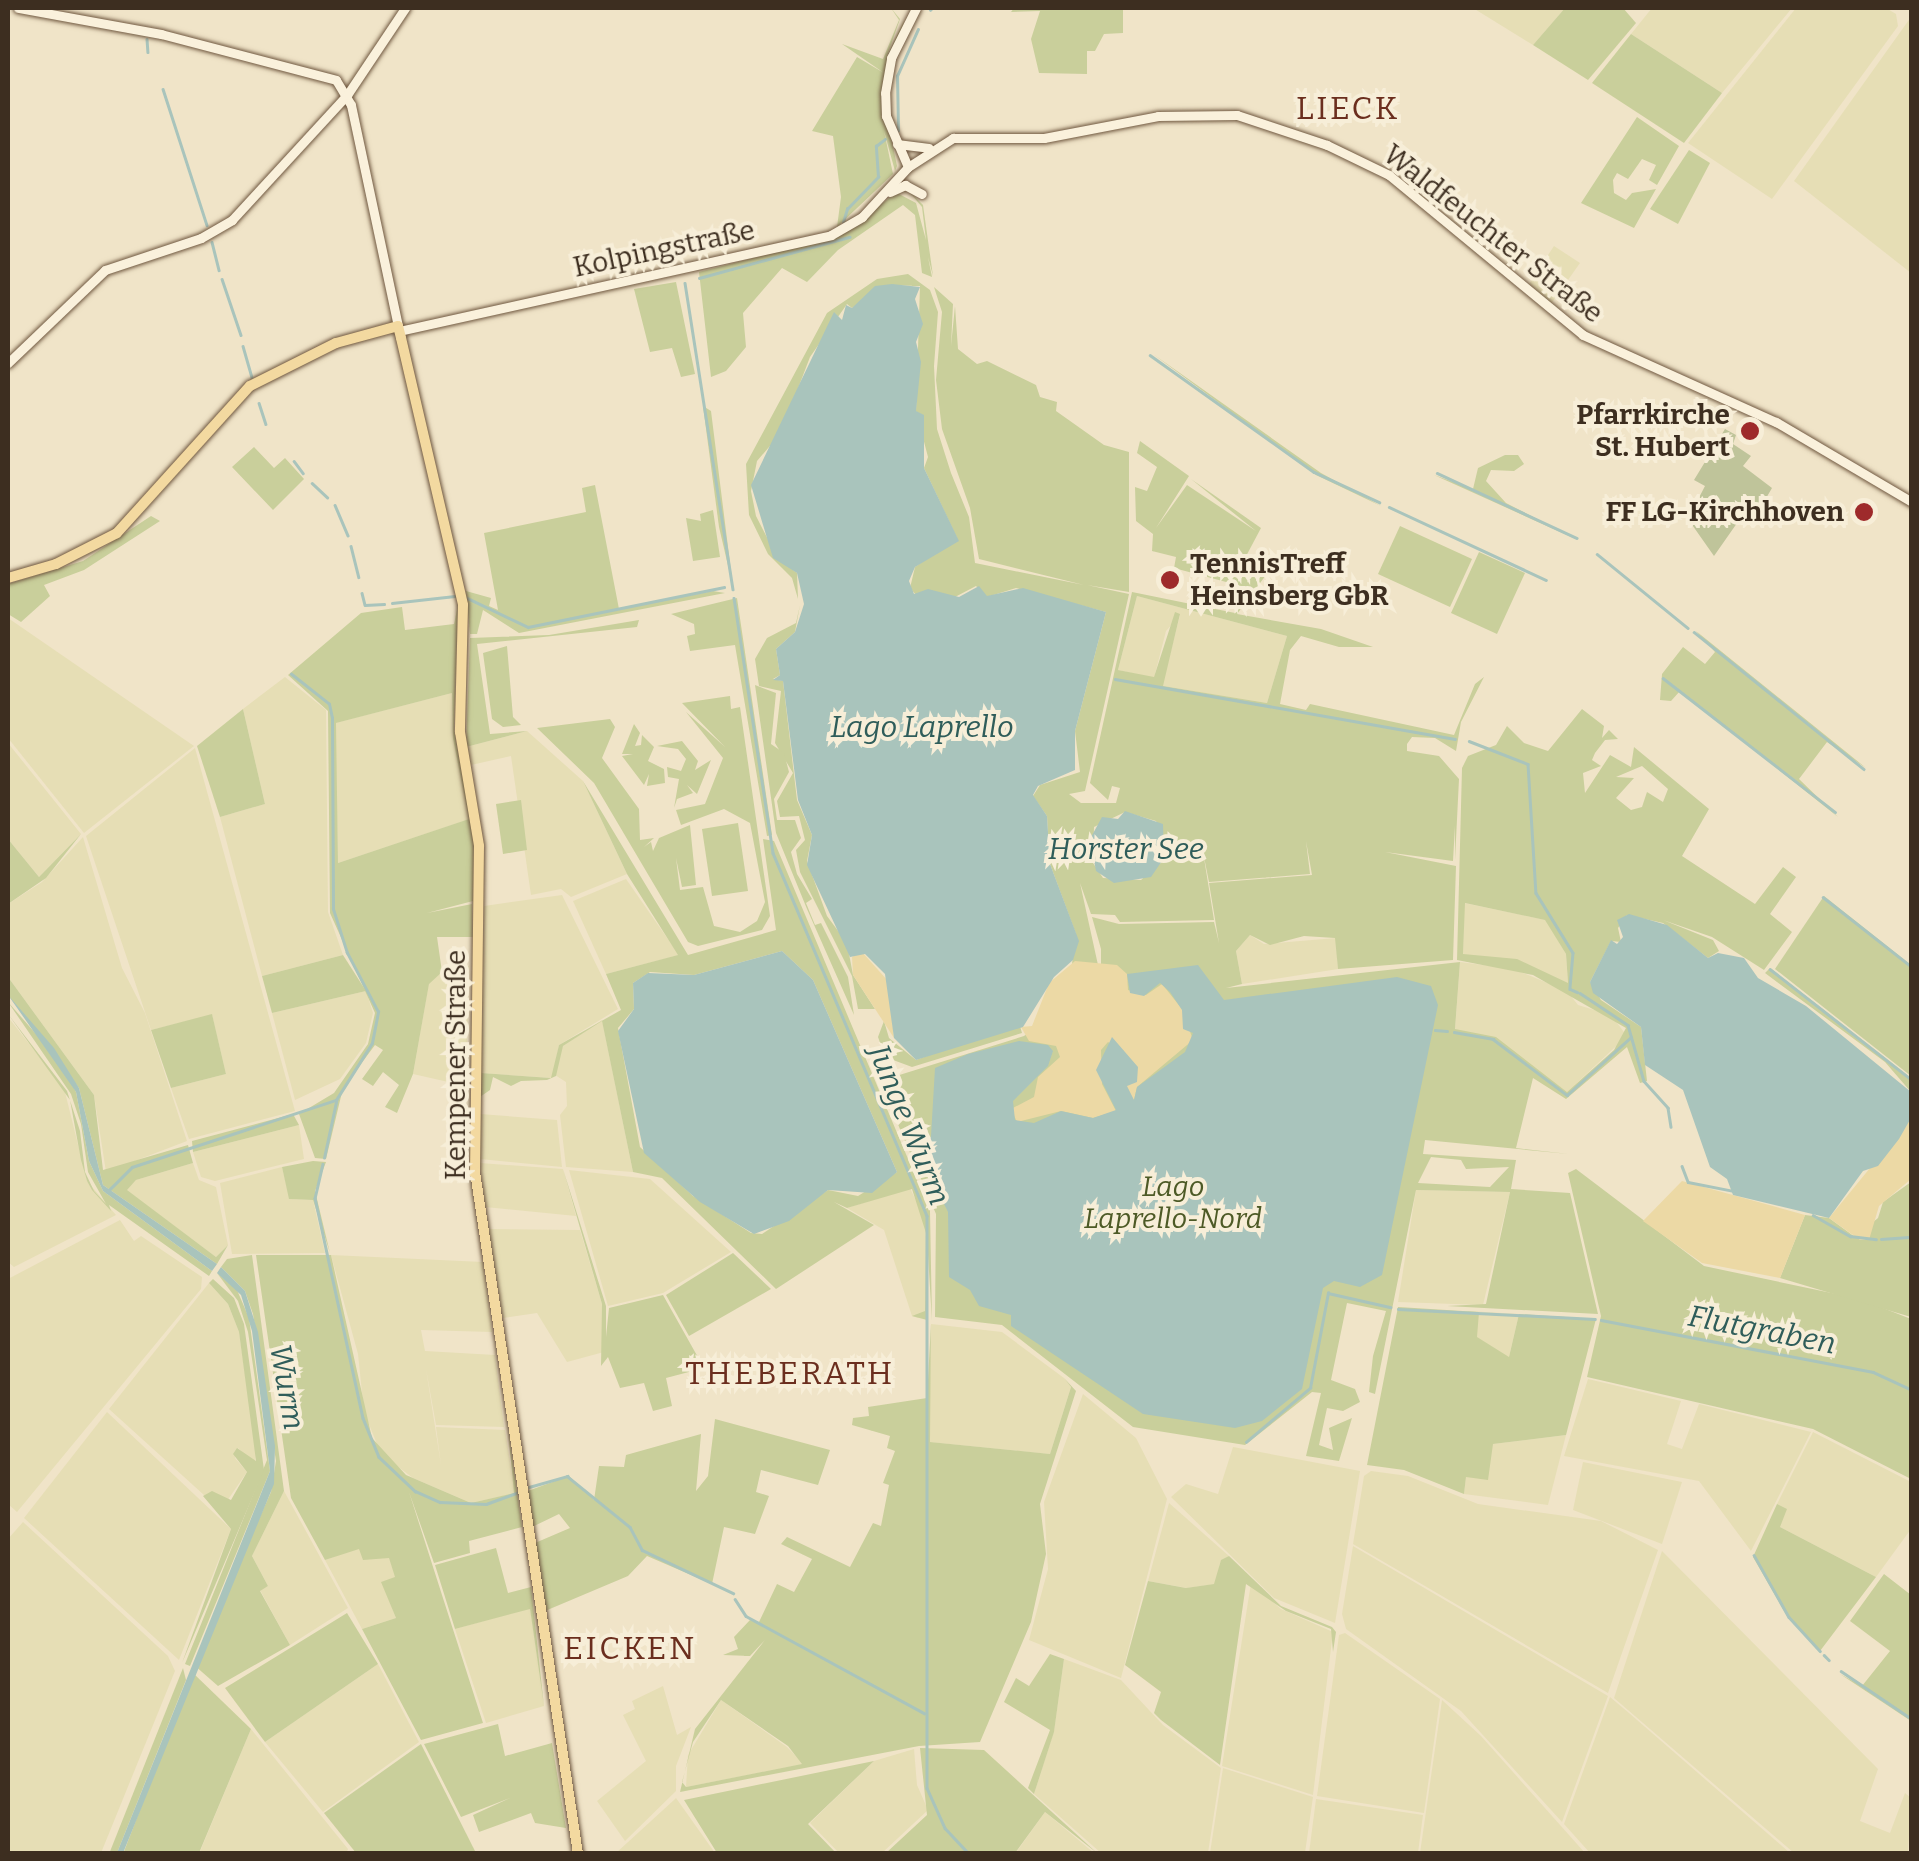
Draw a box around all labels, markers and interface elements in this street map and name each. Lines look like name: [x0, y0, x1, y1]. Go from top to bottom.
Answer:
district label: LIECK: [1296, 89, 1400, 127]
street label: Waldfeuchter Straße: [1377, 138, 1609, 330]
street label: Kolpingstraße: [570, 213, 758, 285]
place label: Pfarrkirche St. Hubert: [1576, 398, 1730, 464]
marker: Pfarrkirche St. Hubert: [1739, 420, 1761, 442]
place label: FF LG-Kirchhoven: [1605, 495, 1844, 529]
marker: FF LG-Kirchhoven: [1853, 501, 1875, 523]
place label: TennisTreff Heinsberg GbR: [1190, 547, 1389, 613]
marker: TennisTreff Heinsberg GbR: [1159, 569, 1181, 591]
water label: Lago Laprello: [830, 709, 1014, 745]
water label: Horster See: [1048, 831, 1204, 867]
street label: Kempener Straße: [439, 950, 473, 1180]
water label: Junge Wurm: [861, 1040, 957, 1210]
park label: Lago Laprello-Nord: [1084, 1170, 1262, 1236]
water label: Flutgraben: [1685, 1298, 1839, 1362]
water label: Wurm: [262, 1342, 312, 1432]
district label: THEBERATH: [685, 1354, 895, 1392]
district label: EICKEN: [563, 1629, 697, 1667]

